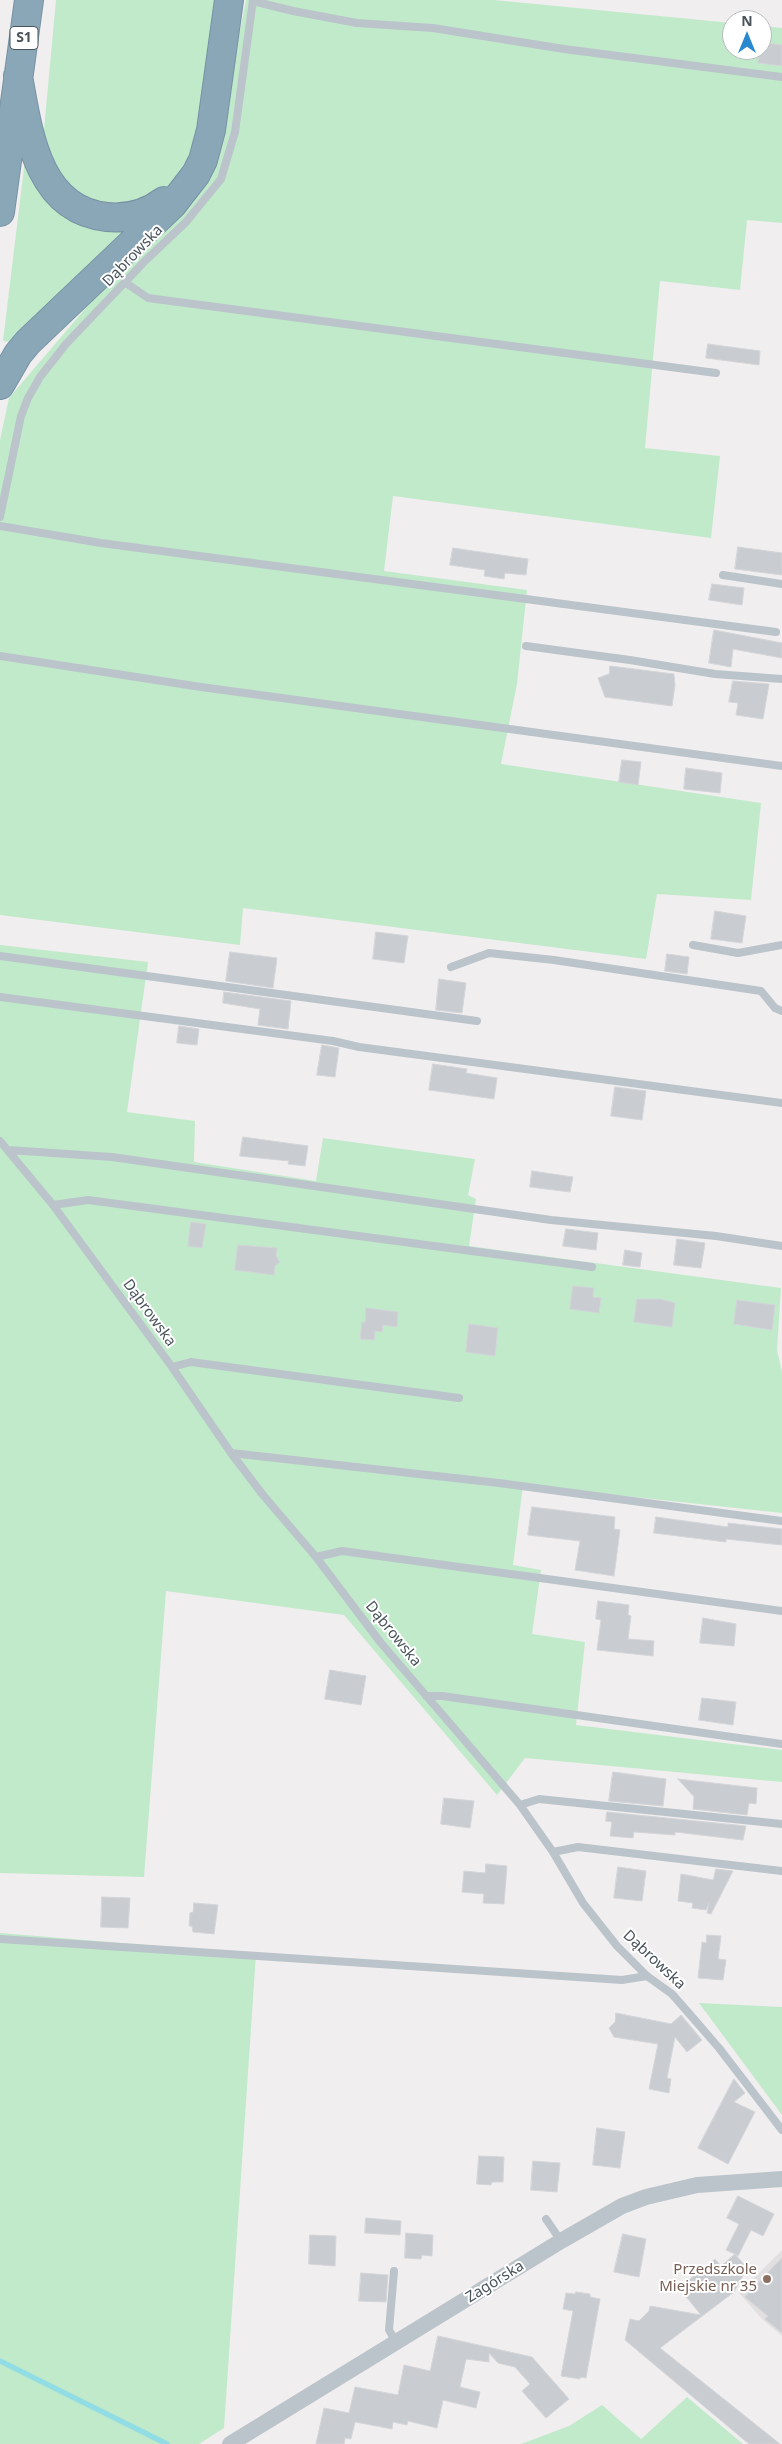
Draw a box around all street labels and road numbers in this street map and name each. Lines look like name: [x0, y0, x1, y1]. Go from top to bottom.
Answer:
road number: S1: [10, 26, 38, 49]
street label: Dąbrowska: [99, 221, 167, 291]
street label: Dąbrowska: [119, 1276, 179, 1350]
street label: Dąbrowska: [361, 1598, 425, 1670]
street label: Dąbrowska: [619, 1927, 689, 1993]
street label: Zagórska: [463, 2257, 527, 2307]

